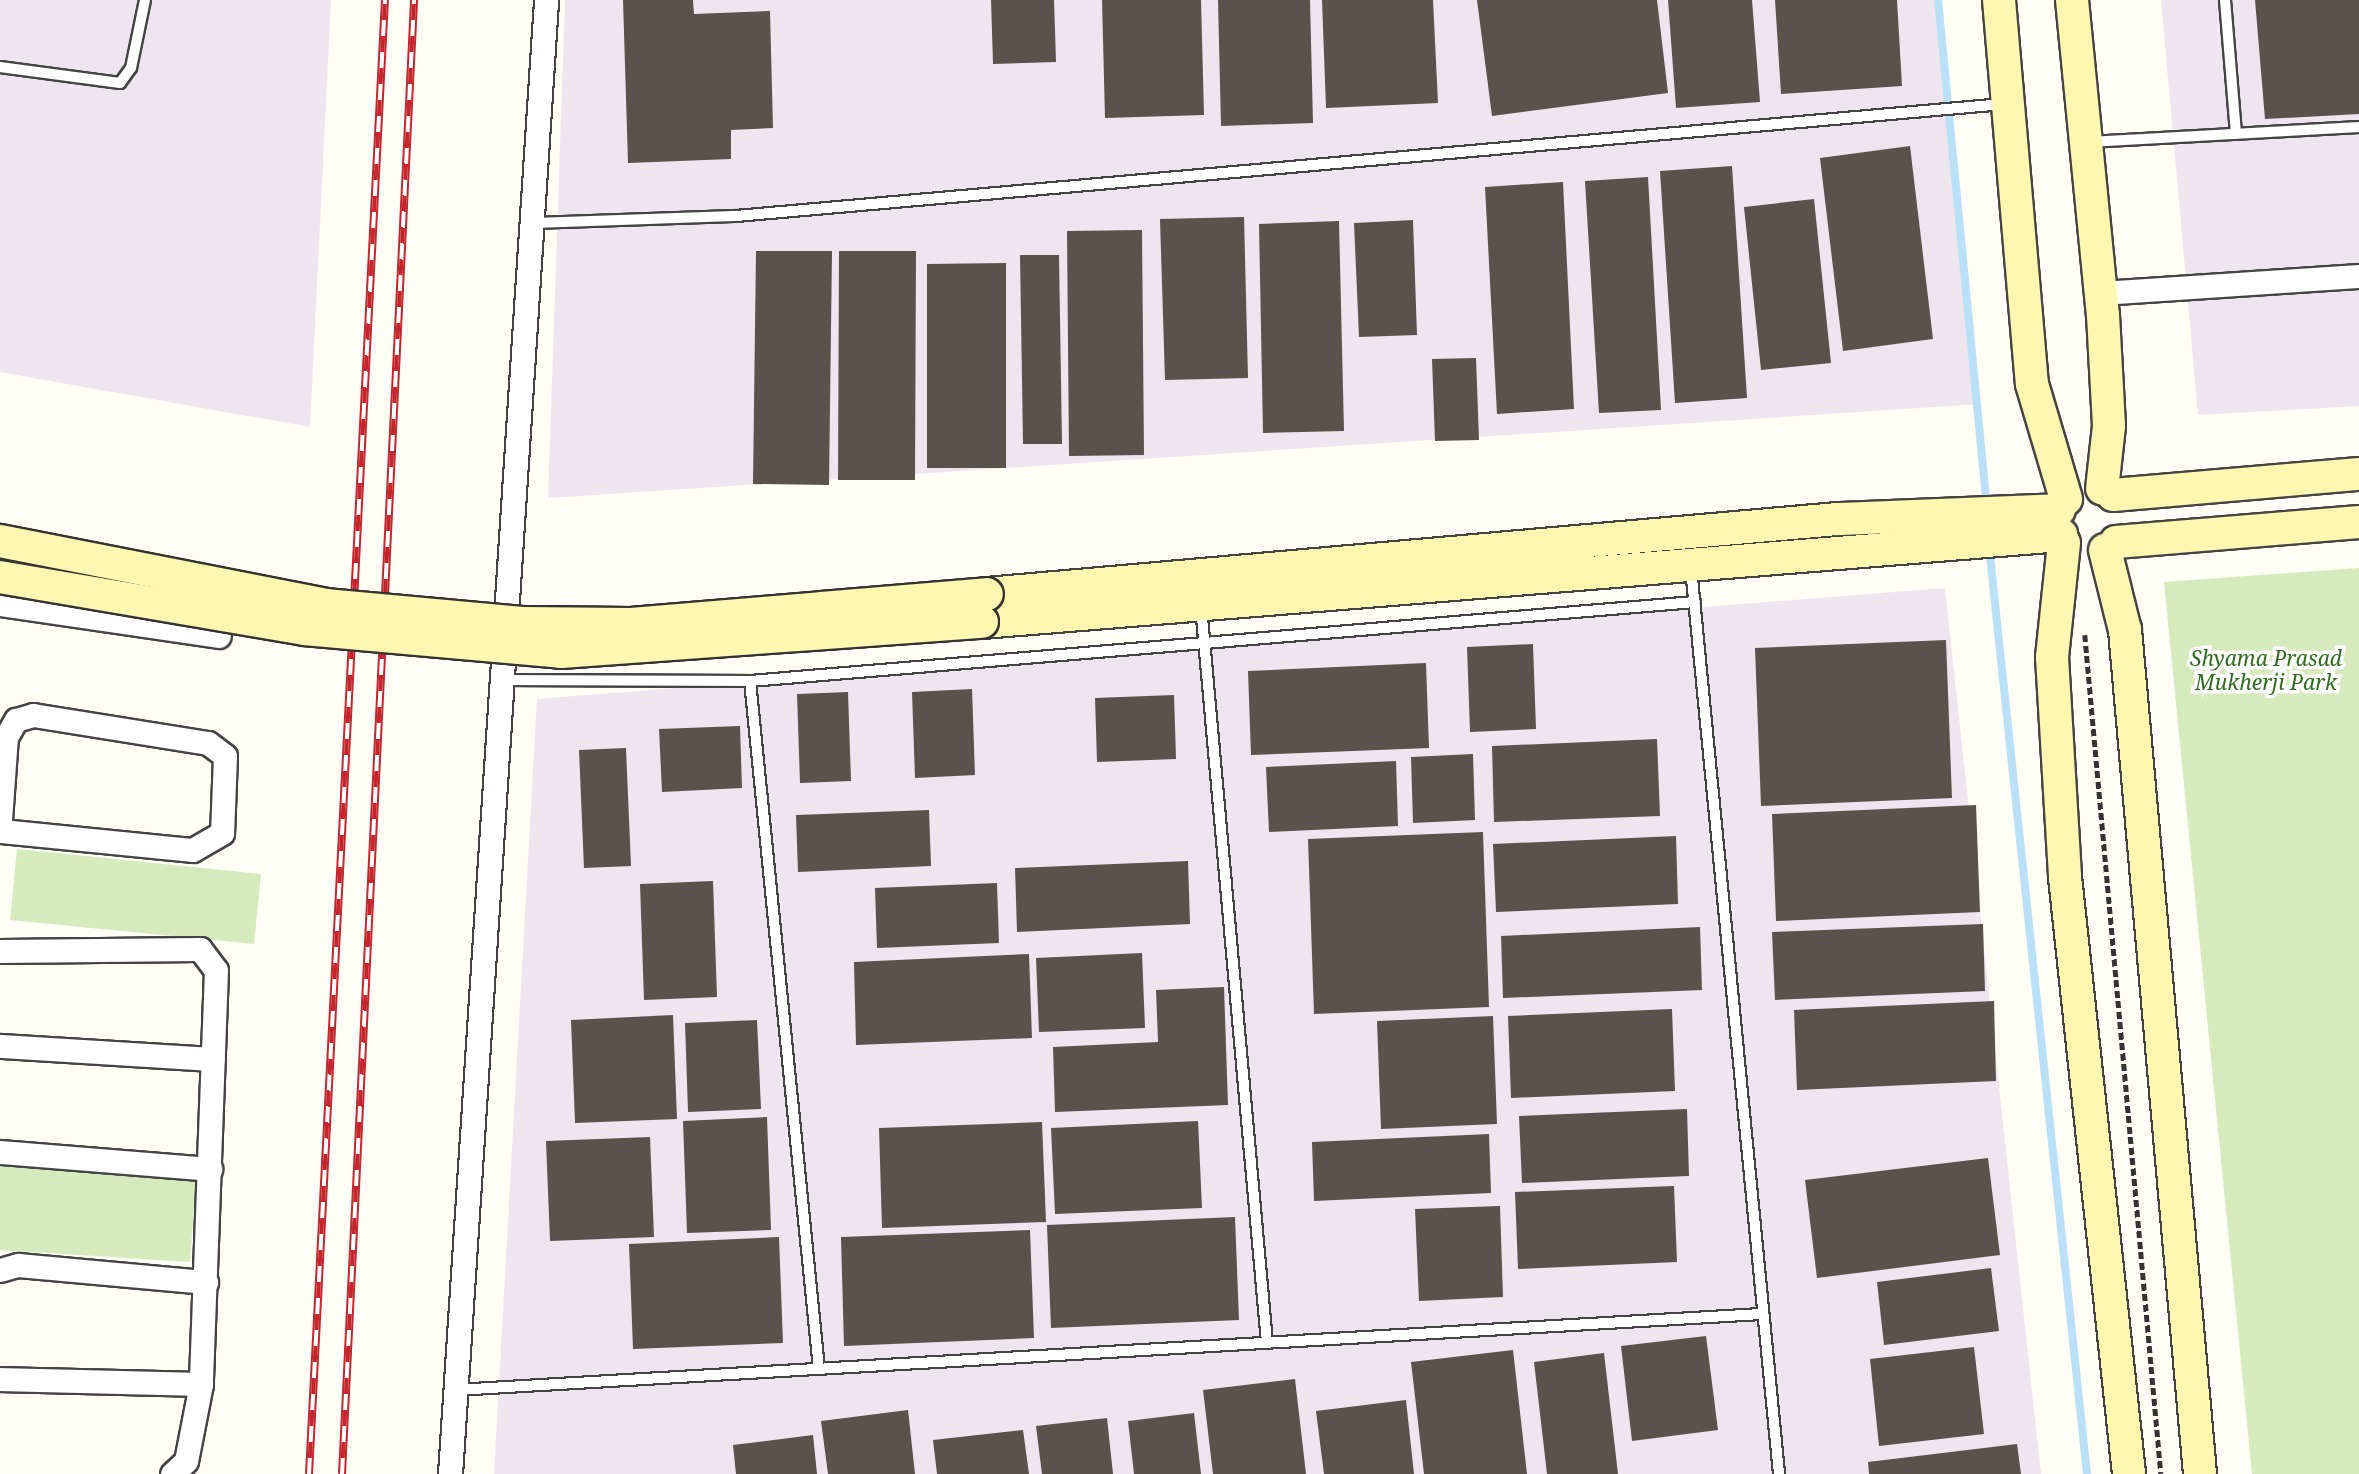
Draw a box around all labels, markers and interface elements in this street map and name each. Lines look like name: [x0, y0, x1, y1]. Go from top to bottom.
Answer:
park label: Shyama Prasad Mukherji Park: [2190, 645, 2342, 695]

